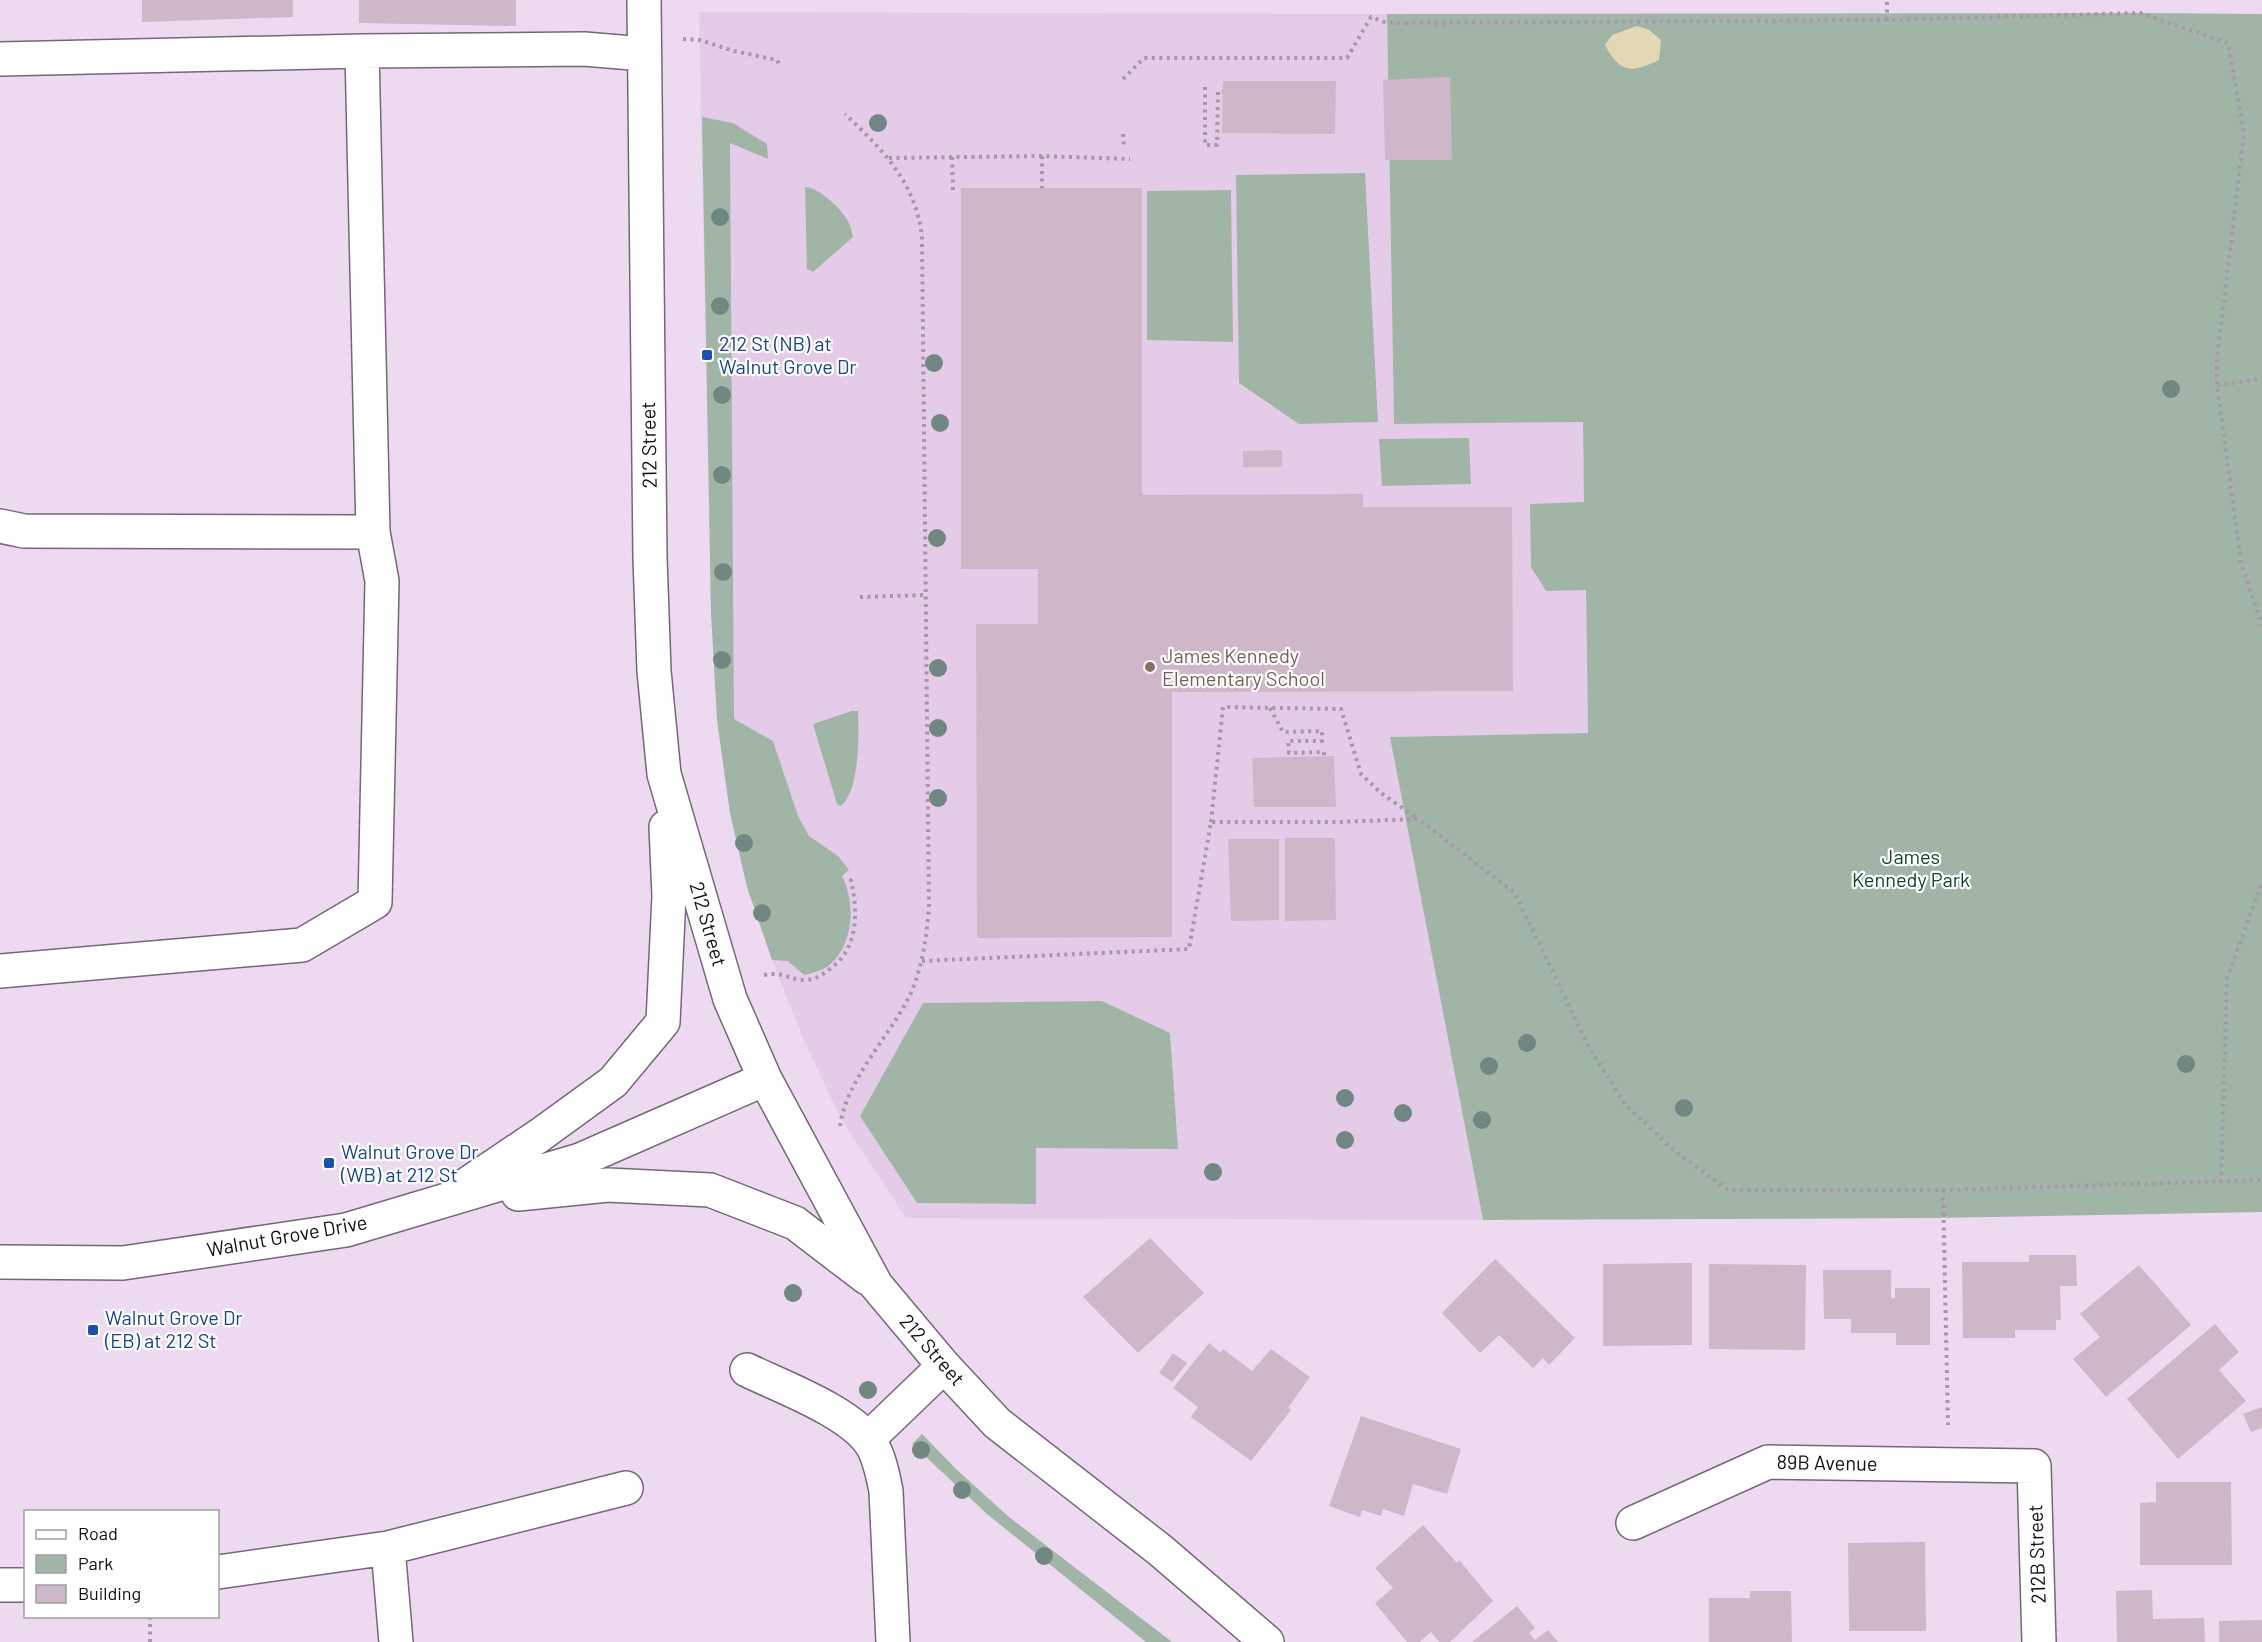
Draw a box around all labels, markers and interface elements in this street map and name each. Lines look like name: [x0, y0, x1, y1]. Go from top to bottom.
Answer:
place label: 212 St (NB) at Walnut Grove Dr: [719, 331, 857, 378]
marker: 212 St (NB) at Walnut Grove Dr: [700, 348, 714, 362]
street label: 212 Street: [635, 401, 661, 489]
place label: James Kennedy Elementary School: [1162, 643, 1325, 690]
marker: James Kennedy Elementary School: [1143, 660, 1157, 674]
park label: James Kennedy Park: [1852, 844, 1970, 891]
street label: 212 Street: [685, 879, 732, 969]
place label: Walnut Grove Dr (WB) at 212 St: [340, 1139, 479, 1186]
marker: Walnut Grove Dr (WB) at 212 St: [322, 1156, 336, 1170]
street label: Walnut Grove Drive: [205, 1209, 369, 1261]
place label: Walnut Grove Dr (EB) at 212 St: [104, 1305, 243, 1352]
street label: 212 Street: [895, 1309, 970, 1390]
marker: Walnut Grove Dr (EB) at 212 St: [86, 1323, 100, 1337]
street label: 89B Avenue: [1776, 1449, 1878, 1475]
street label: 212B Street: [2022, 1504, 2050, 1604]
legend: [24, 1510, 219, 1618]
text: Road: [78, 1522, 118, 1544]
text: Park: [78, 1552, 113, 1574]
text: Building: [78, 1582, 141, 1604]

